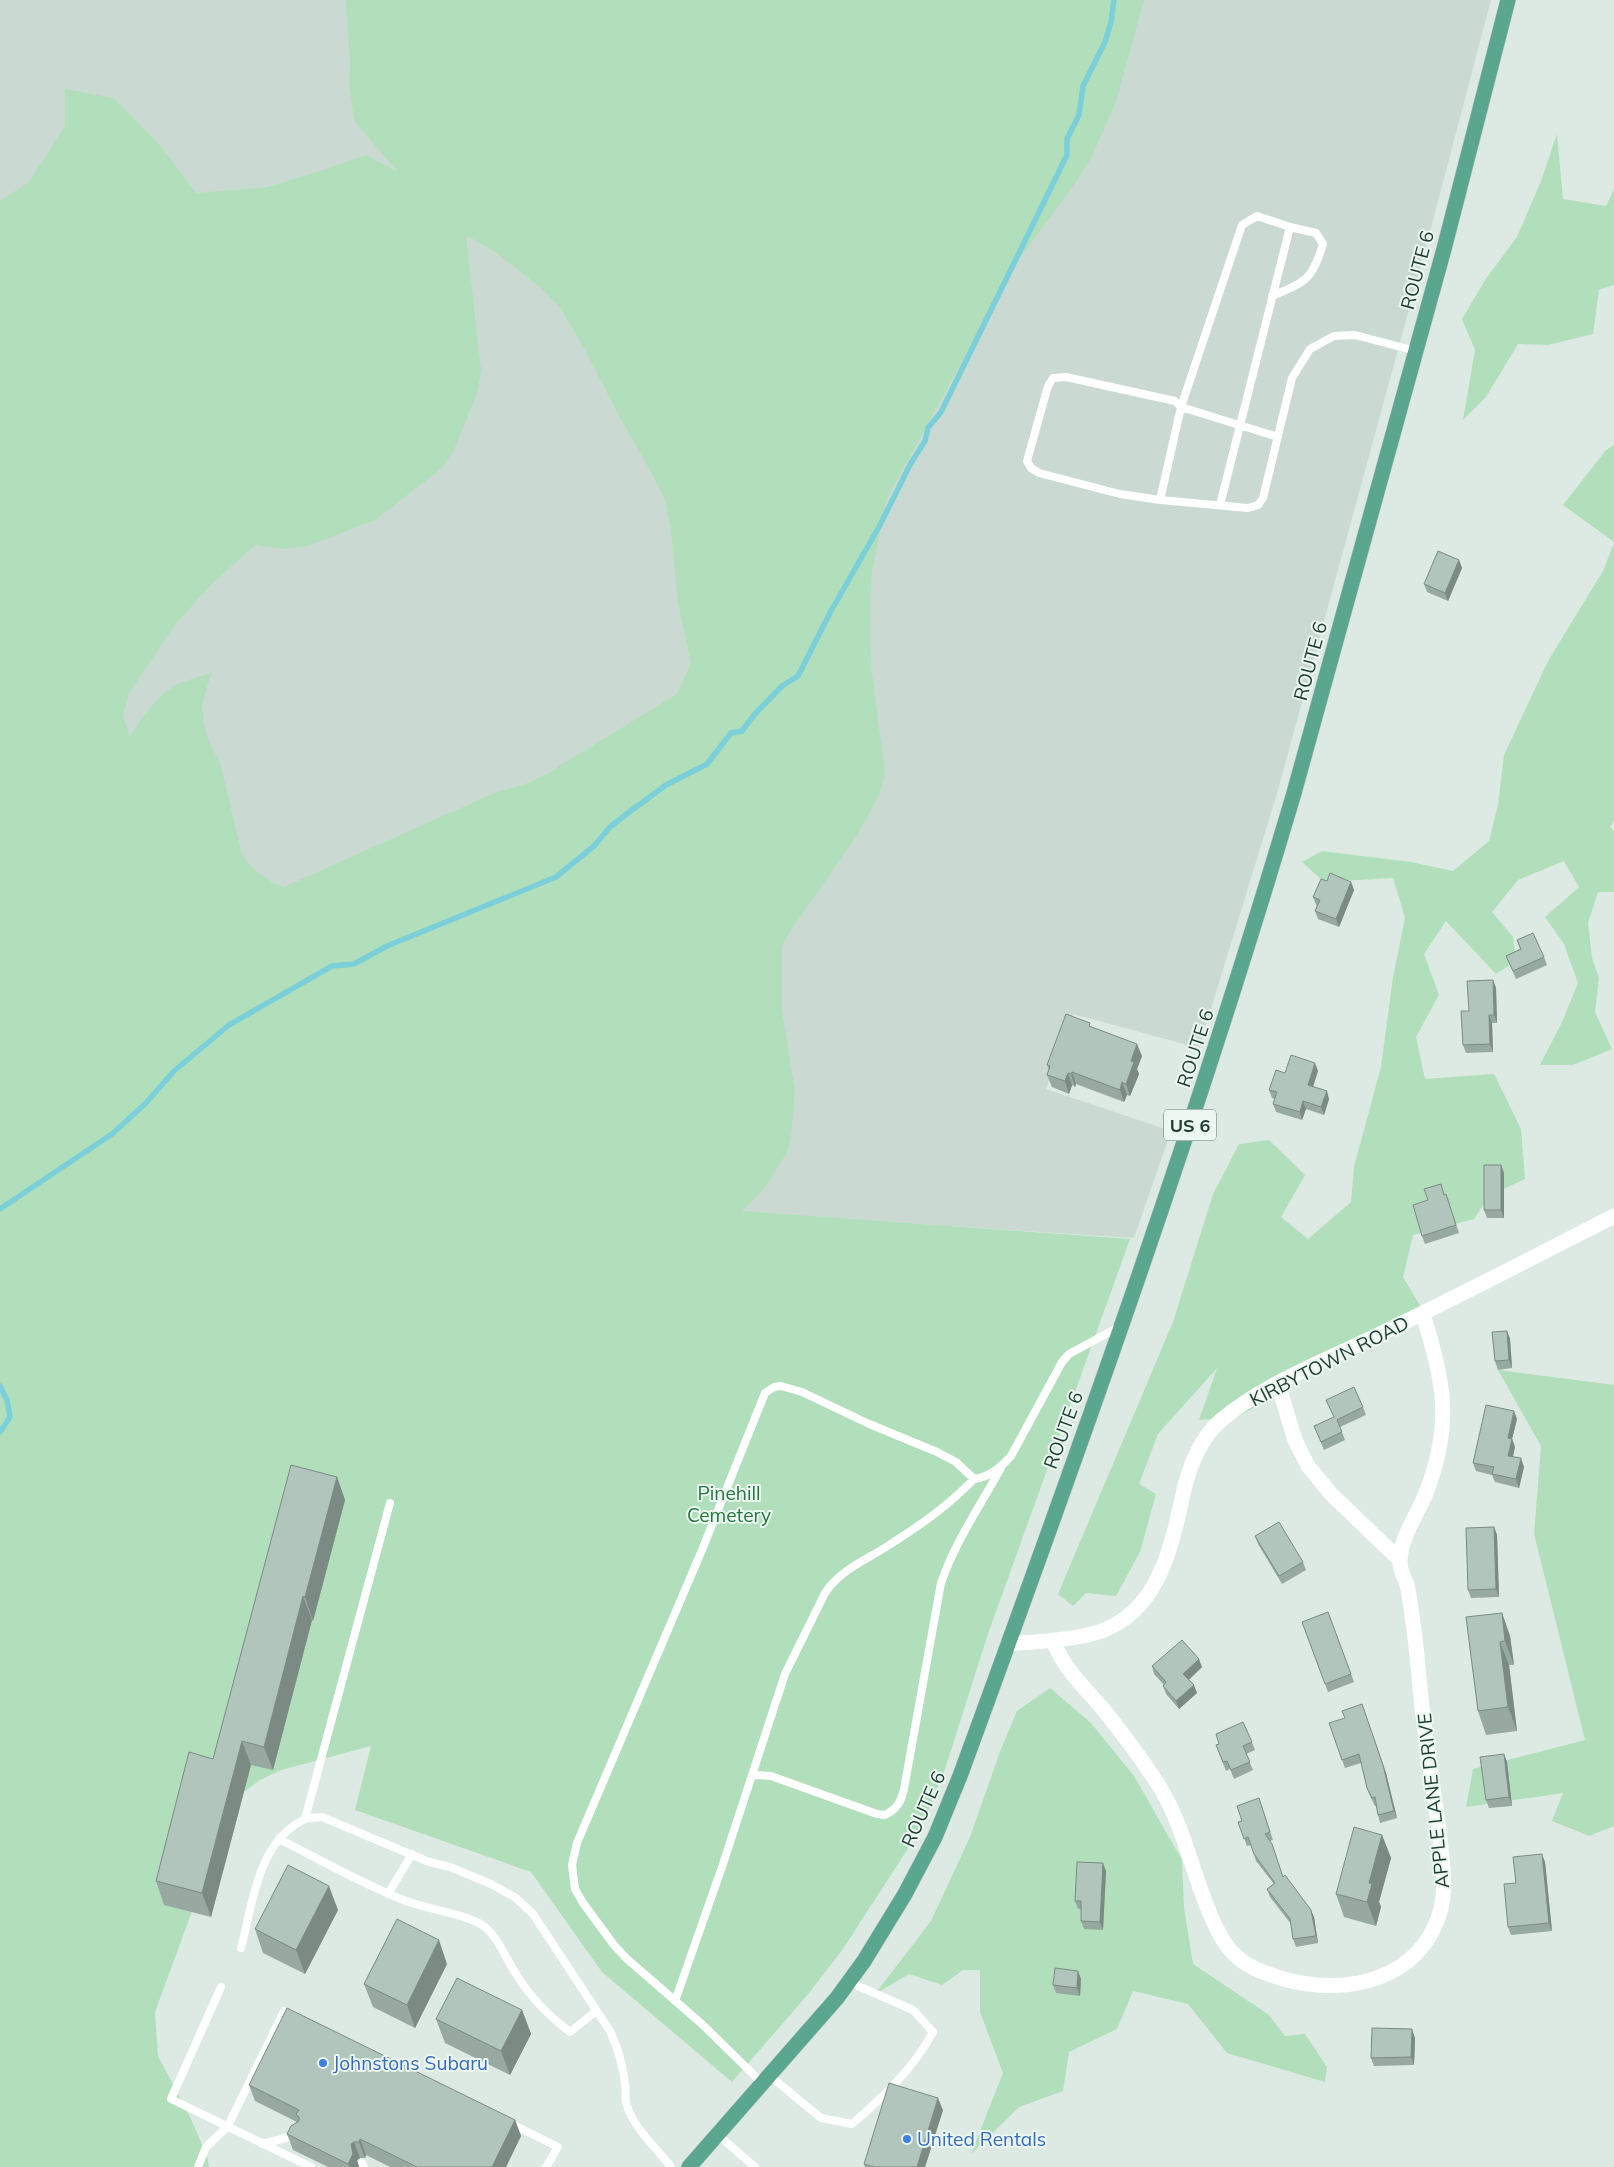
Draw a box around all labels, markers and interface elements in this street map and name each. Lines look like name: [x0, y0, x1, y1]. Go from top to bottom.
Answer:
street label: ROUTE 6: [1395, 228, 1439, 312]
street label: ROUTE 6: [1288, 619, 1332, 703]
street label: ROUTE 6: [1171, 1006, 1219, 1090]
road number: US 6: [1164, 1110, 1216, 1140]
street label: KIRBYTOWN ROAD: [1245, 1310, 1413, 1412]
street label: ROUTE 6: [1038, 1388, 1088, 1472]
park label: Pinehill Cemetery: [687, 1481, 771, 1527]
street label: APPLE LANE DRIVE: [1412, 1712, 1454, 1890]
street label: ROUTE 6: [896, 1767, 950, 1851]
place label: Johnstons Subaru: [333, 2051, 488, 2075]
marker: Johnstons Subaru: [317, 2057, 329, 2069]
place label: United Rentals: [917, 2127, 1046, 2151]
marker: United Rentals: [901, 2133, 913, 2145]

